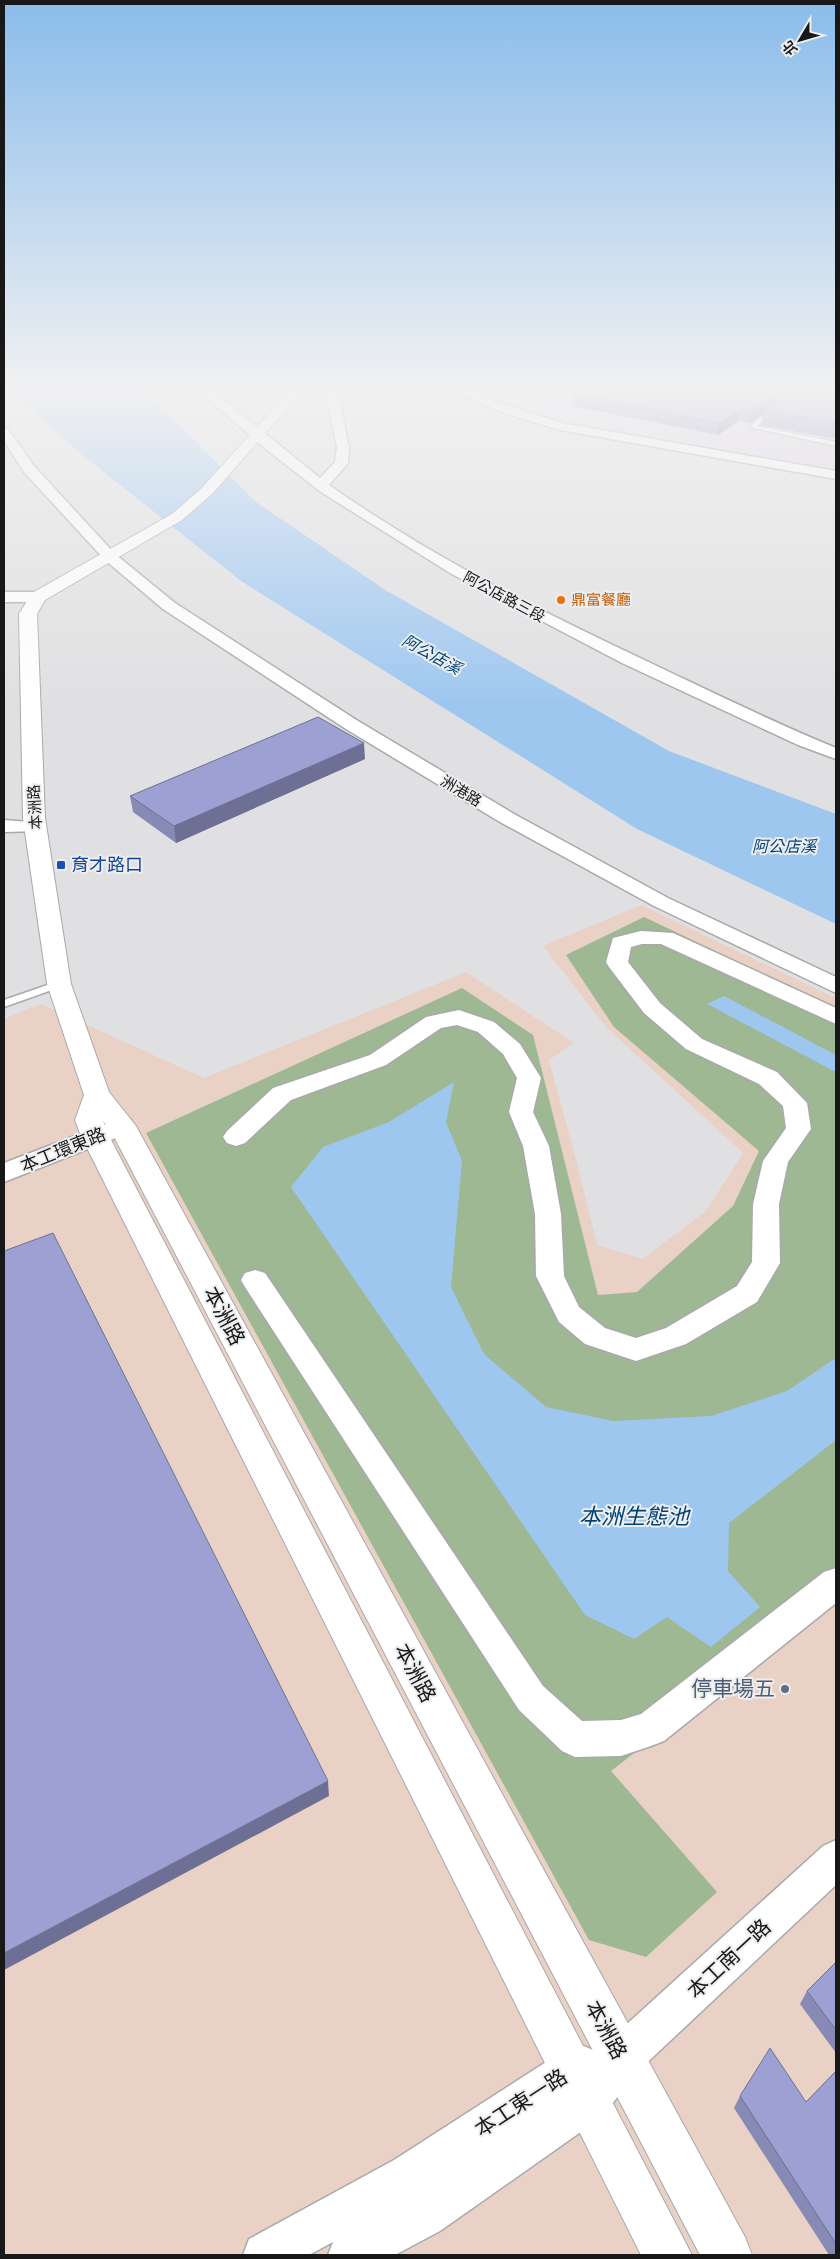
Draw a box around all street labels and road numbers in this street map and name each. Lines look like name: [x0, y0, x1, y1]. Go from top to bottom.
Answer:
street label: 阿公店路三段: [461, 567, 548, 625]
street label: 洲港路: [438, 771, 485, 809]
street label: 本洲路: [24, 784, 44, 830]
street label: 本工環東路: [17, 1122, 108, 1176]
street label: 本洲路: [199, 1282, 251, 1349]
street label: 本洲路: [390, 1639, 442, 1706]
street label: 本工南一路: [681, 1913, 775, 2003]
street label: 本洲路: [581, 1996, 633, 2063]
street label: 本工東一路: [469, 2063, 571, 2141]

